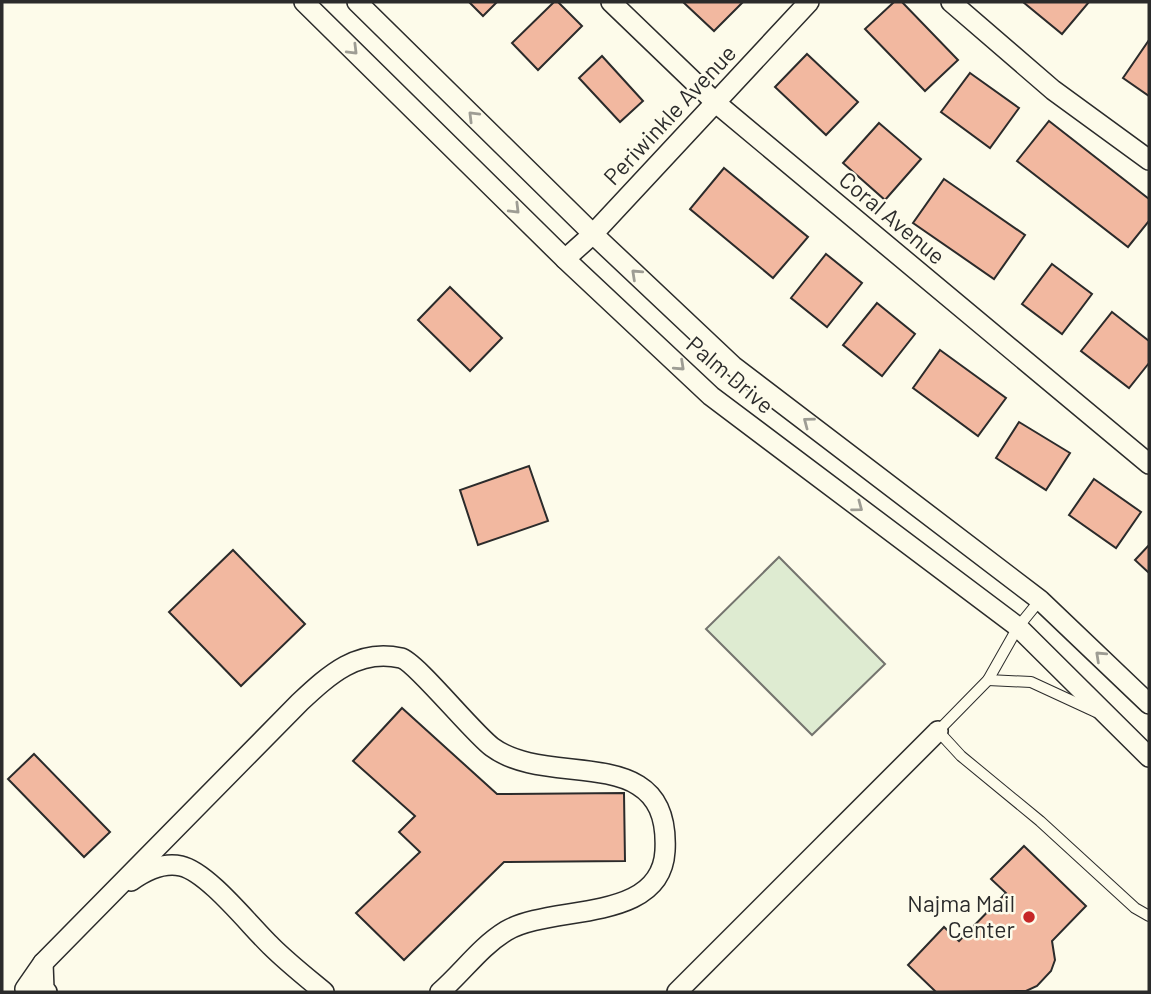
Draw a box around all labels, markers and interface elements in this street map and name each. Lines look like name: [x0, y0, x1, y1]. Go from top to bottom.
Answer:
street label: Periwinkle Avenue: [597, 38, 741, 190]
one-way arrow: [344, 41, 357, 54]
one-way arrow: [468, 111, 481, 124]
street label: Coral Avenue: [834, 165, 951, 270]
one-way arrow: [506, 201, 519, 214]
one-way arrow: [631, 270, 644, 283]
street label: Palm Drive: [681, 330, 780, 419]
one-way arrow: [672, 358, 685, 370]
one-way arrow: [803, 418, 816, 431]
one-way arrow: [850, 499, 862, 512]
one-way arrow: [1095, 652, 1108, 665]
place label: Najma Mail Center: [907, 889, 1016, 943]
marker: Najma Mail Center: [1021, 909, 1037, 925]

